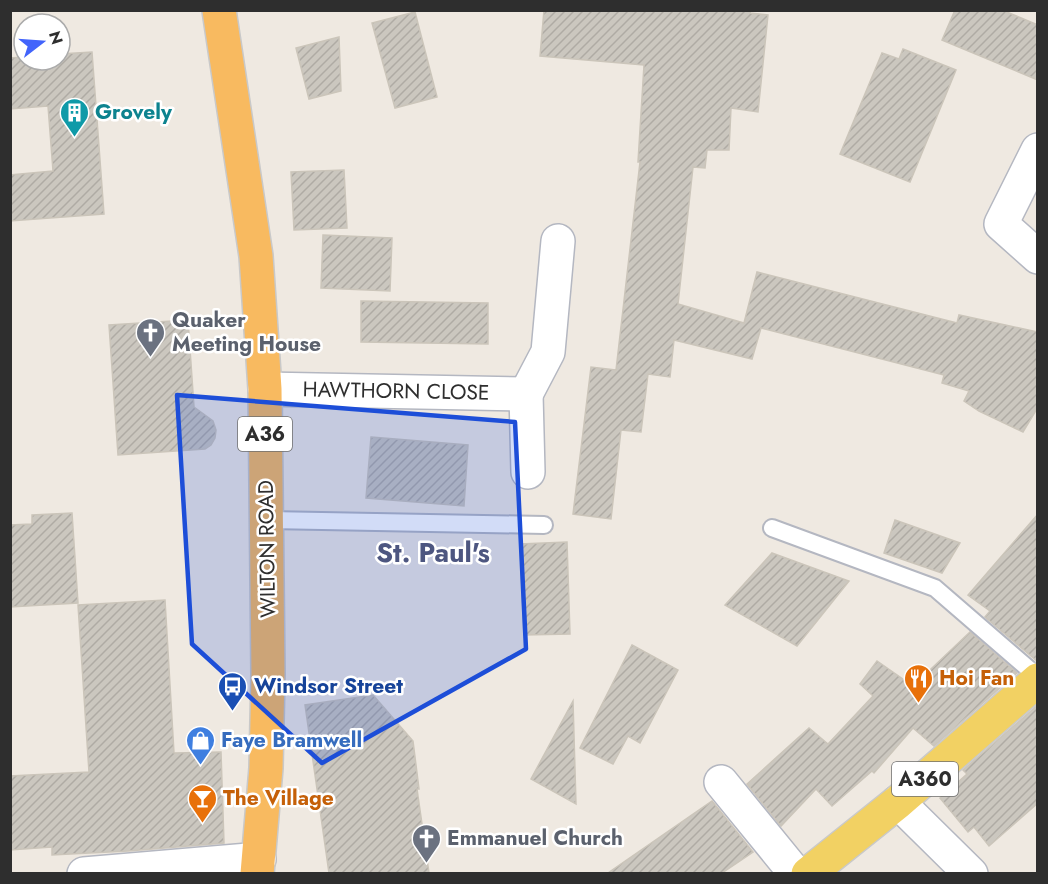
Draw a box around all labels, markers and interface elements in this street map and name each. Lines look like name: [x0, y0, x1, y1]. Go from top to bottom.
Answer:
north arrow: [12, 12, 72, 72]
text: N: [43, 28, 69, 47]
building icon: Grovely: [58, 96, 90, 138]
place label: Grovely: [95, 97, 173, 127]
place label: Quaker Meeting House: [172, 305, 321, 359]
church icon: Quaker Meeting House: [135, 316, 167, 358]
street label: HAWTHORN CLOSE: [302, 374, 490, 408]
road number: A36: [238, 417, 292, 451]
street label: WILTON ROAD: [251, 480, 283, 618]
district label: St. Paul's: [376, 533, 490, 572]
restaurant icon: Hoi Fan: [902, 662, 934, 704]
place label: Hoi Fan: [939, 663, 1014, 693]
bus stop icon: Windsor Street: [217, 670, 249, 712]
place label: Windsor Street: [254, 671, 403, 701]
shop icon: Faye Bramwell: [184, 724, 216, 766]
place label: Faye Bramwell: [221, 725, 362, 755]
road number: A360: [892, 762, 958, 796]
bar icon: The Village: [186, 782, 218, 824]
place label: The Village: [223, 783, 334, 813]
church icon: Emmanuel Church: [410, 822, 442, 864]
place label: Emmanuel Church: [447, 823, 623, 853]

